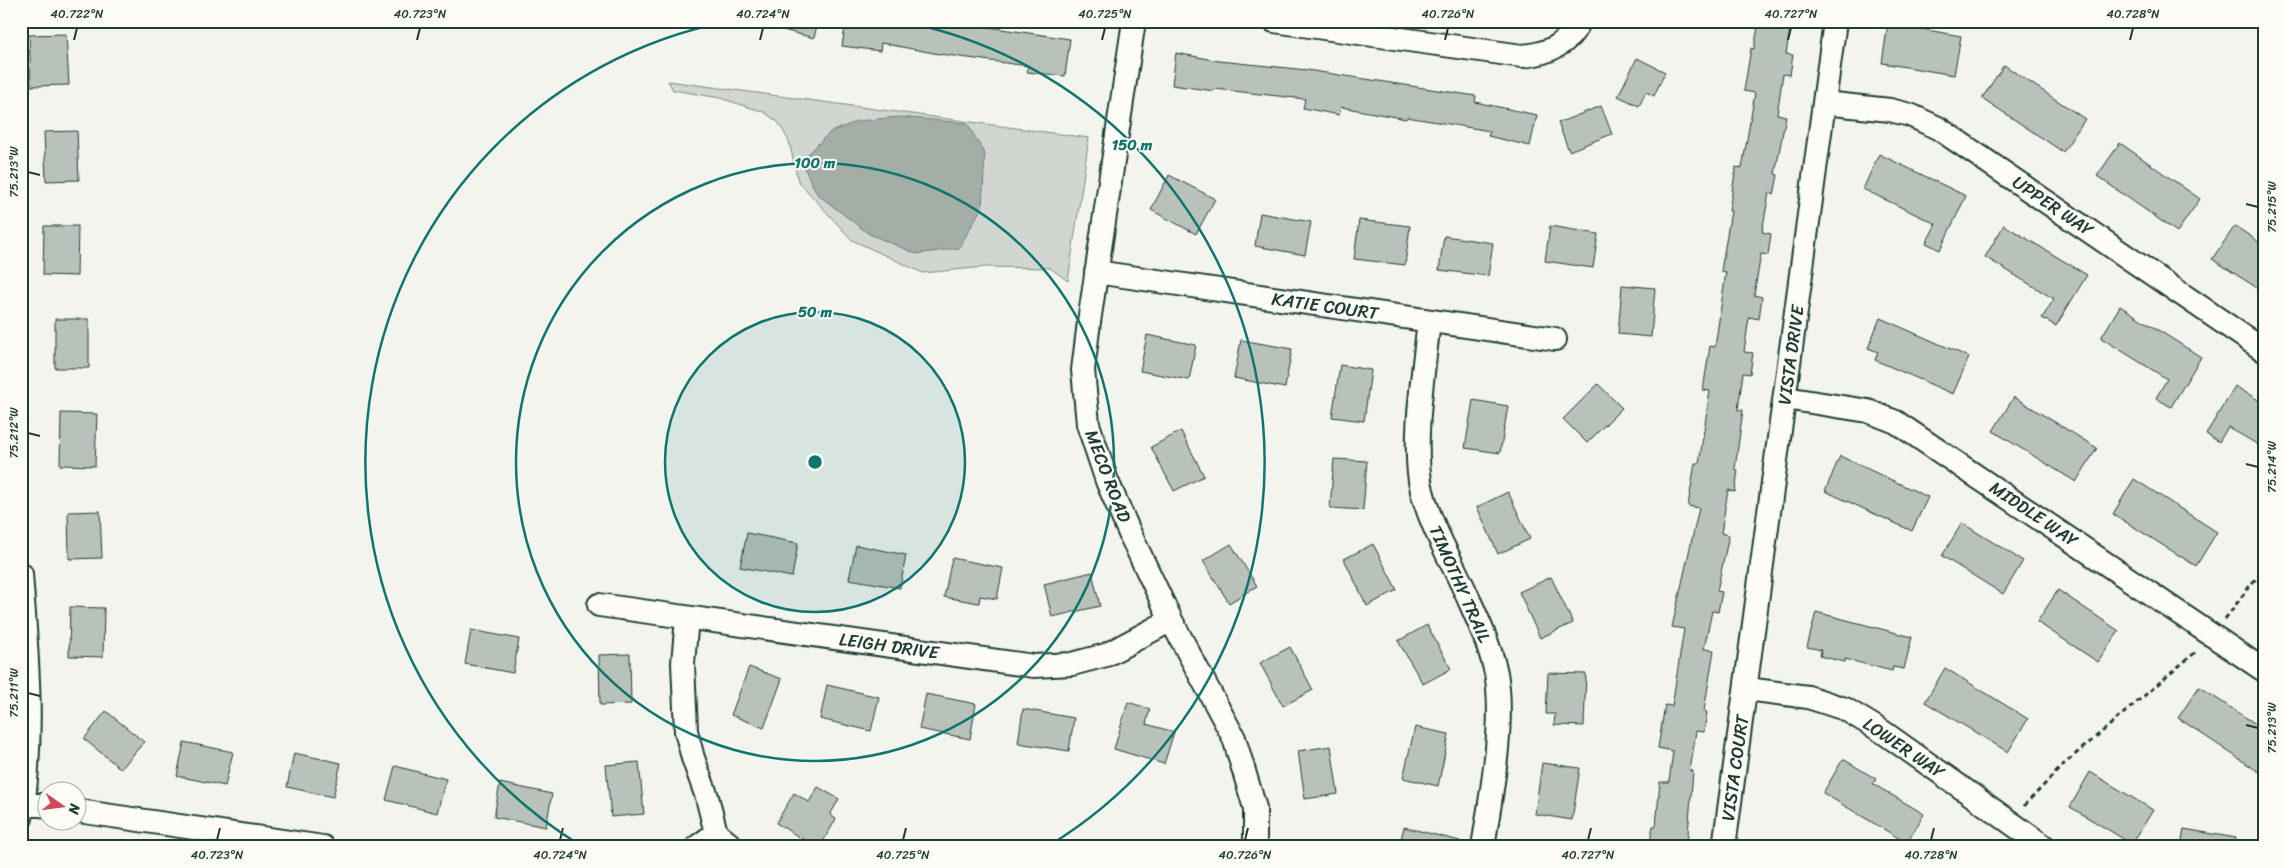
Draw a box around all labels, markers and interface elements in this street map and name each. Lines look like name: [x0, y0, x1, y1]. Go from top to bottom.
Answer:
text: 40.722°N: [51, 3, 104, 25]
text: 40.723°N: [394, 3, 447, 25]
text: 40.724°N: [736, 3, 790, 25]
text: 40.725°N: [1078, 3, 1132, 25]
text: 40.726°N: [1422, 3, 1475, 25]
text: 40.727°N: [1765, 3, 1818, 25]
text: 40.728°N: [2106, 3, 2160, 25]
text: 150 m: [1112, 132, 1153, 158]
text: 75.213°W: [3, 146, 25, 197]
text: 100 m: [795, 150, 836, 176]
street label: UPPER WAY: [2006, 167, 2101, 246]
text: 75.215°W: [2261, 180, 2283, 233]
street label: KATIE COURT: [1270, 283, 1382, 330]
text: 50 m: [798, 299, 833, 325]
street label: VISTA DRIVE: [1768, 302, 1814, 407]
text: 75.212°W: [3, 407, 25, 459]
street label: MECO ROAD: [1076, 425, 1140, 527]
text: 75.214°W: [2261, 440, 2283, 493]
centre of rings: [806, 453, 824, 471]
street label: MIDDLE WAY: [1983, 472, 2086, 556]
street label: TIMOTHY TRAIL: [1420, 520, 1501, 649]
street label: LEIGH DRIVE: [837, 623, 942, 669]
text: 75.211°W: [3, 668, 25, 718]
text: 75.213°W: [2261, 702, 2283, 753]
street label: LOWER WAY: [1856, 709, 1953, 788]
street label: VISTA COURT: [1712, 712, 1758, 823]
north arrow: [38, 780, 88, 830]
text: N: [61, 800, 88, 817]
text: 40.723°N: [191, 844, 244, 866]
text: 40.724°N: [533, 844, 587, 866]
text: 40.725°N: [876, 844, 930, 866]
text: 40.726°N: [1219, 844, 1272, 866]
text: 40.727°N: [1562, 844, 1615, 866]
text: 40.728°N: [1904, 844, 1958, 866]

